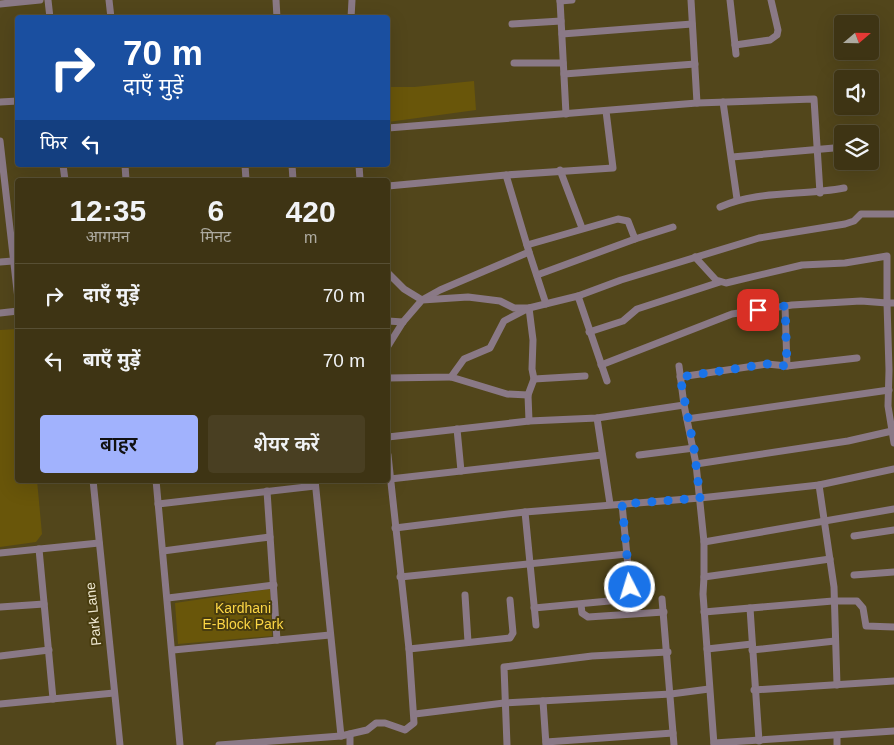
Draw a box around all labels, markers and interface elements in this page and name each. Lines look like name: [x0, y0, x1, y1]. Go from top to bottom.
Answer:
north arrow: [834, 15, 879, 60]
map controls: [834, 15, 879, 170]
text: 70 m: [123, 33, 203, 72]
icon: right: [40, 35, 105, 100]
button: sound: [834, 70, 879, 115]
text: दाएँ मुड़ें: [123, 74, 184, 99]
button: layers: [834, 125, 879, 170]
icon: left: [77, 130, 105, 158]
text: फिर: [40, 132, 67, 153]
text: 12:35: [69, 194, 146, 227]
text: 6: [207, 194, 224, 227]
text: 420: [286, 195, 336, 228]
text: आगमन: [86, 228, 130, 245]
text: मिनट: [200, 228, 231, 245]
text: m: [304, 229, 317, 246]
icon: right: [40, 282, 68, 310]
text: दाएँ मुड़ें: [83, 284, 139, 305]
text: 70 m: [323, 285, 365, 306]
pin: [737, 289, 779, 331]
icon: arrive: [744, 296, 772, 324]
icon: left: [40, 347, 68, 375]
text: बाएँ मुड़ें: [83, 349, 140, 370]
text: 70 m: [323, 350, 365, 371]
button: बाहर: [40, 415, 198, 473]
button: शेयर करें: [208, 415, 365, 473]
position arrow: [603, 560, 655, 612]
street label: Park Lane: [82, 581, 104, 647]
park label: Kardhani E-Block Park: [203, 600, 284, 632]

